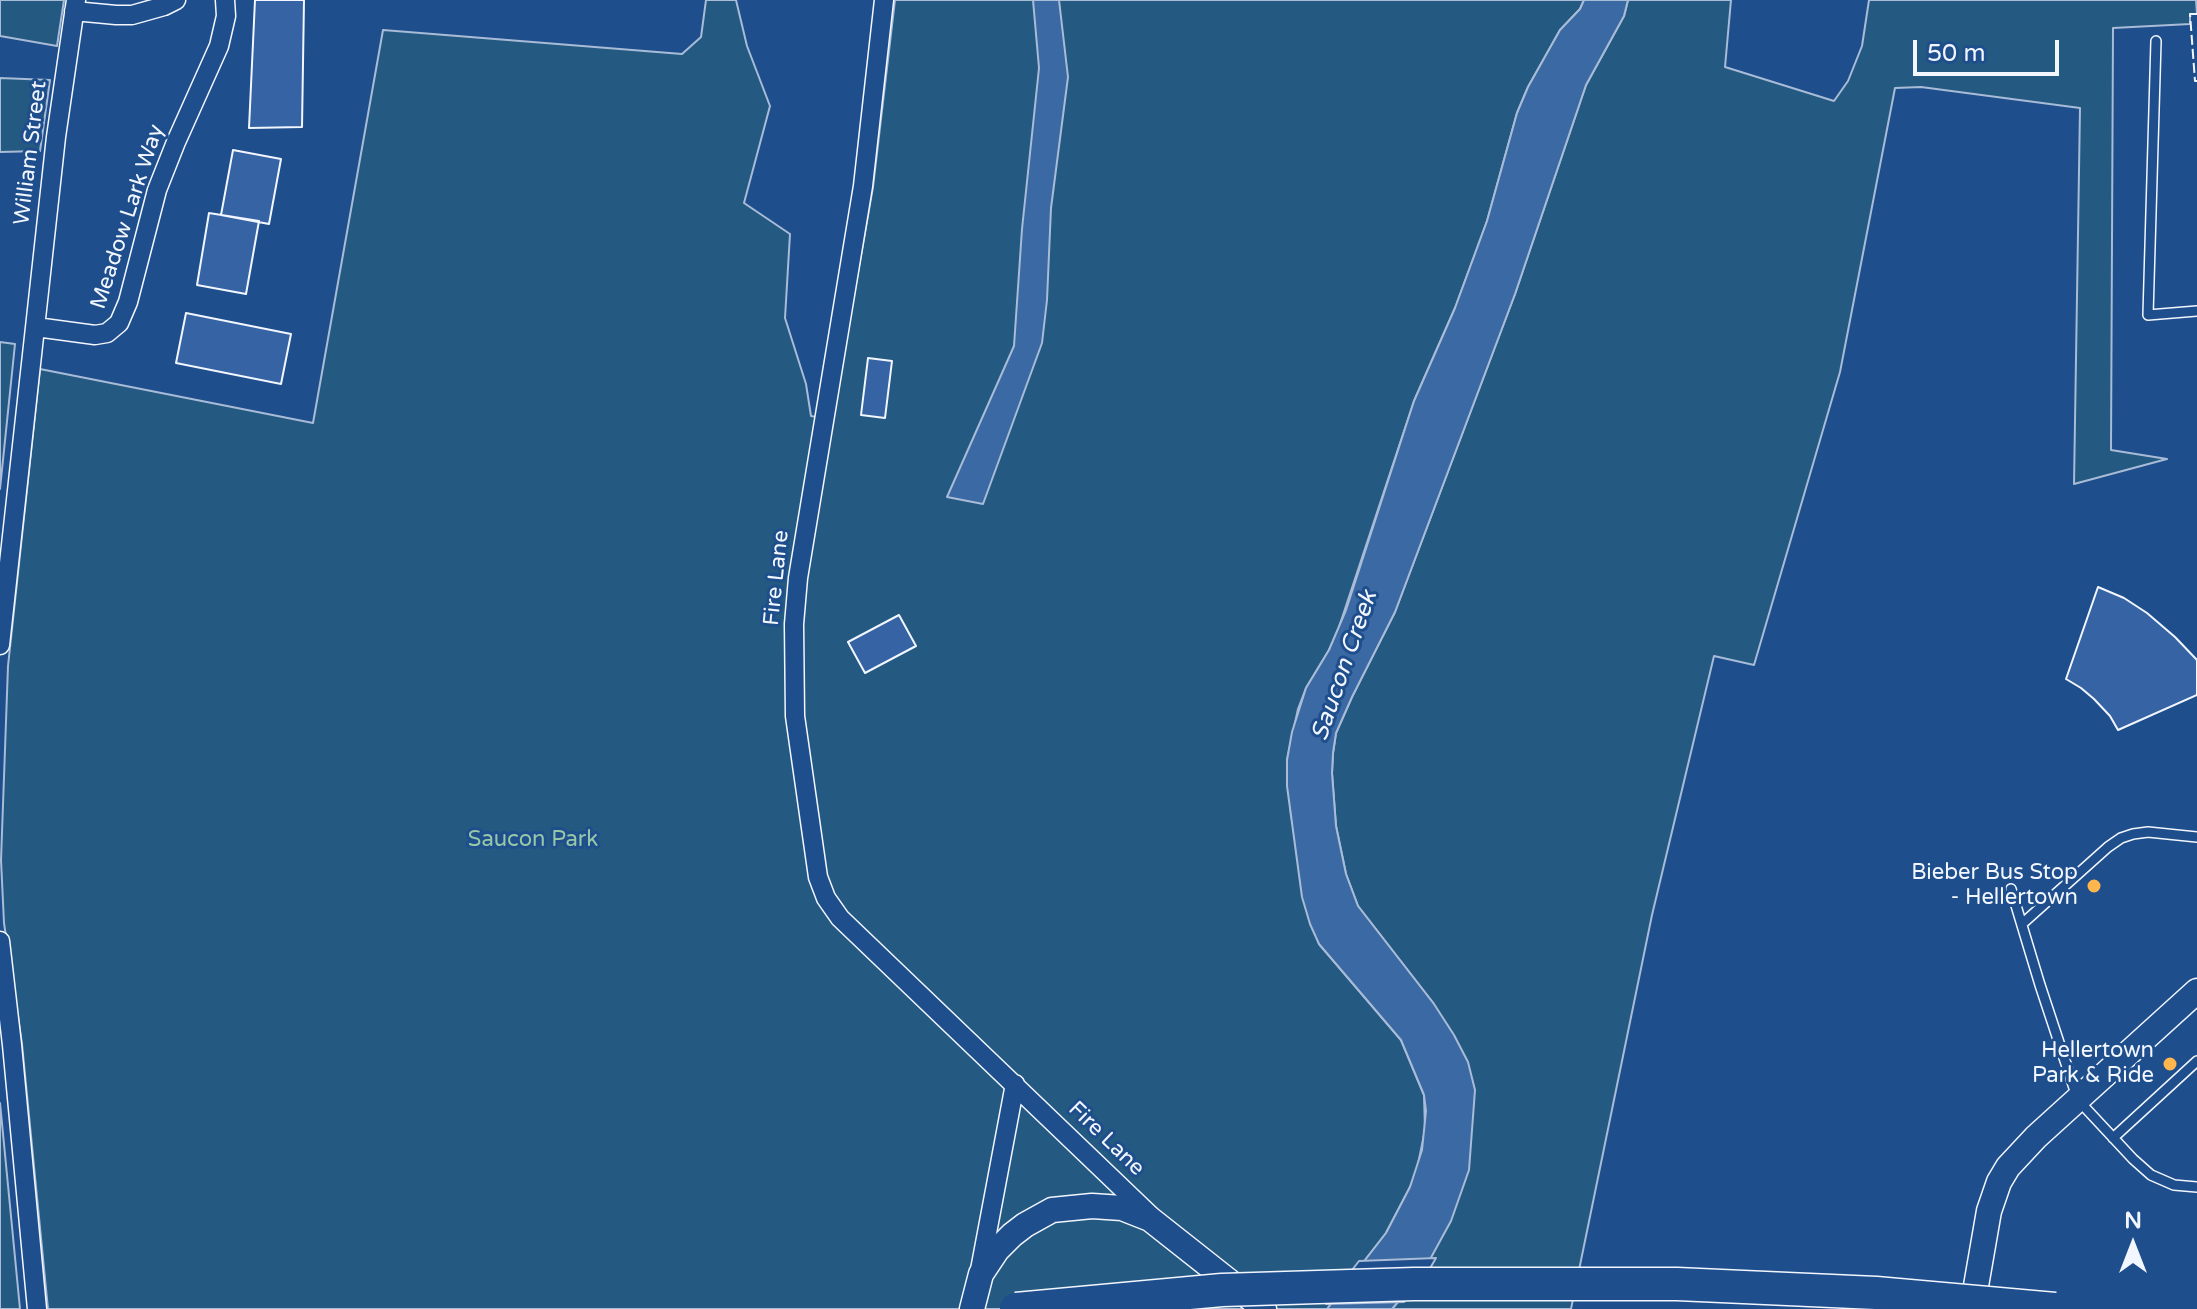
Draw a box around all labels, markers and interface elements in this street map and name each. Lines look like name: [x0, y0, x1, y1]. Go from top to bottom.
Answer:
scale bar: [1917, 24, 2063, 74]
text: 50 m: [1927, 39, 1985, 68]
street label: William Street: [9, 79, 53, 227]
street label: Meadow Lark Way: [86, 121, 170, 313]
street label: Fire Lane: [759, 529, 795, 627]
water label: Saucon Creek: [1306, 587, 1384, 745]
park label: Saucon Park: [468, 827, 598, 853]
place label: Bieber Bus Stop - Hellertown: [1911, 860, 2078, 912]
marker: Bieber Bus Stop - Hellertown: [2085, 877, 2103, 895]
place label: Hellertown Park & Ride: [2032, 1038, 2154, 1090]
marker: Hellertown Park & Ride: [2161, 1055, 2179, 1073]
street label: Fire Lane: [1062, 1096, 1150, 1182]
north arrow: [2093, 1205, 2173, 1285]
text: N: [2124, 1208, 2142, 1234]

